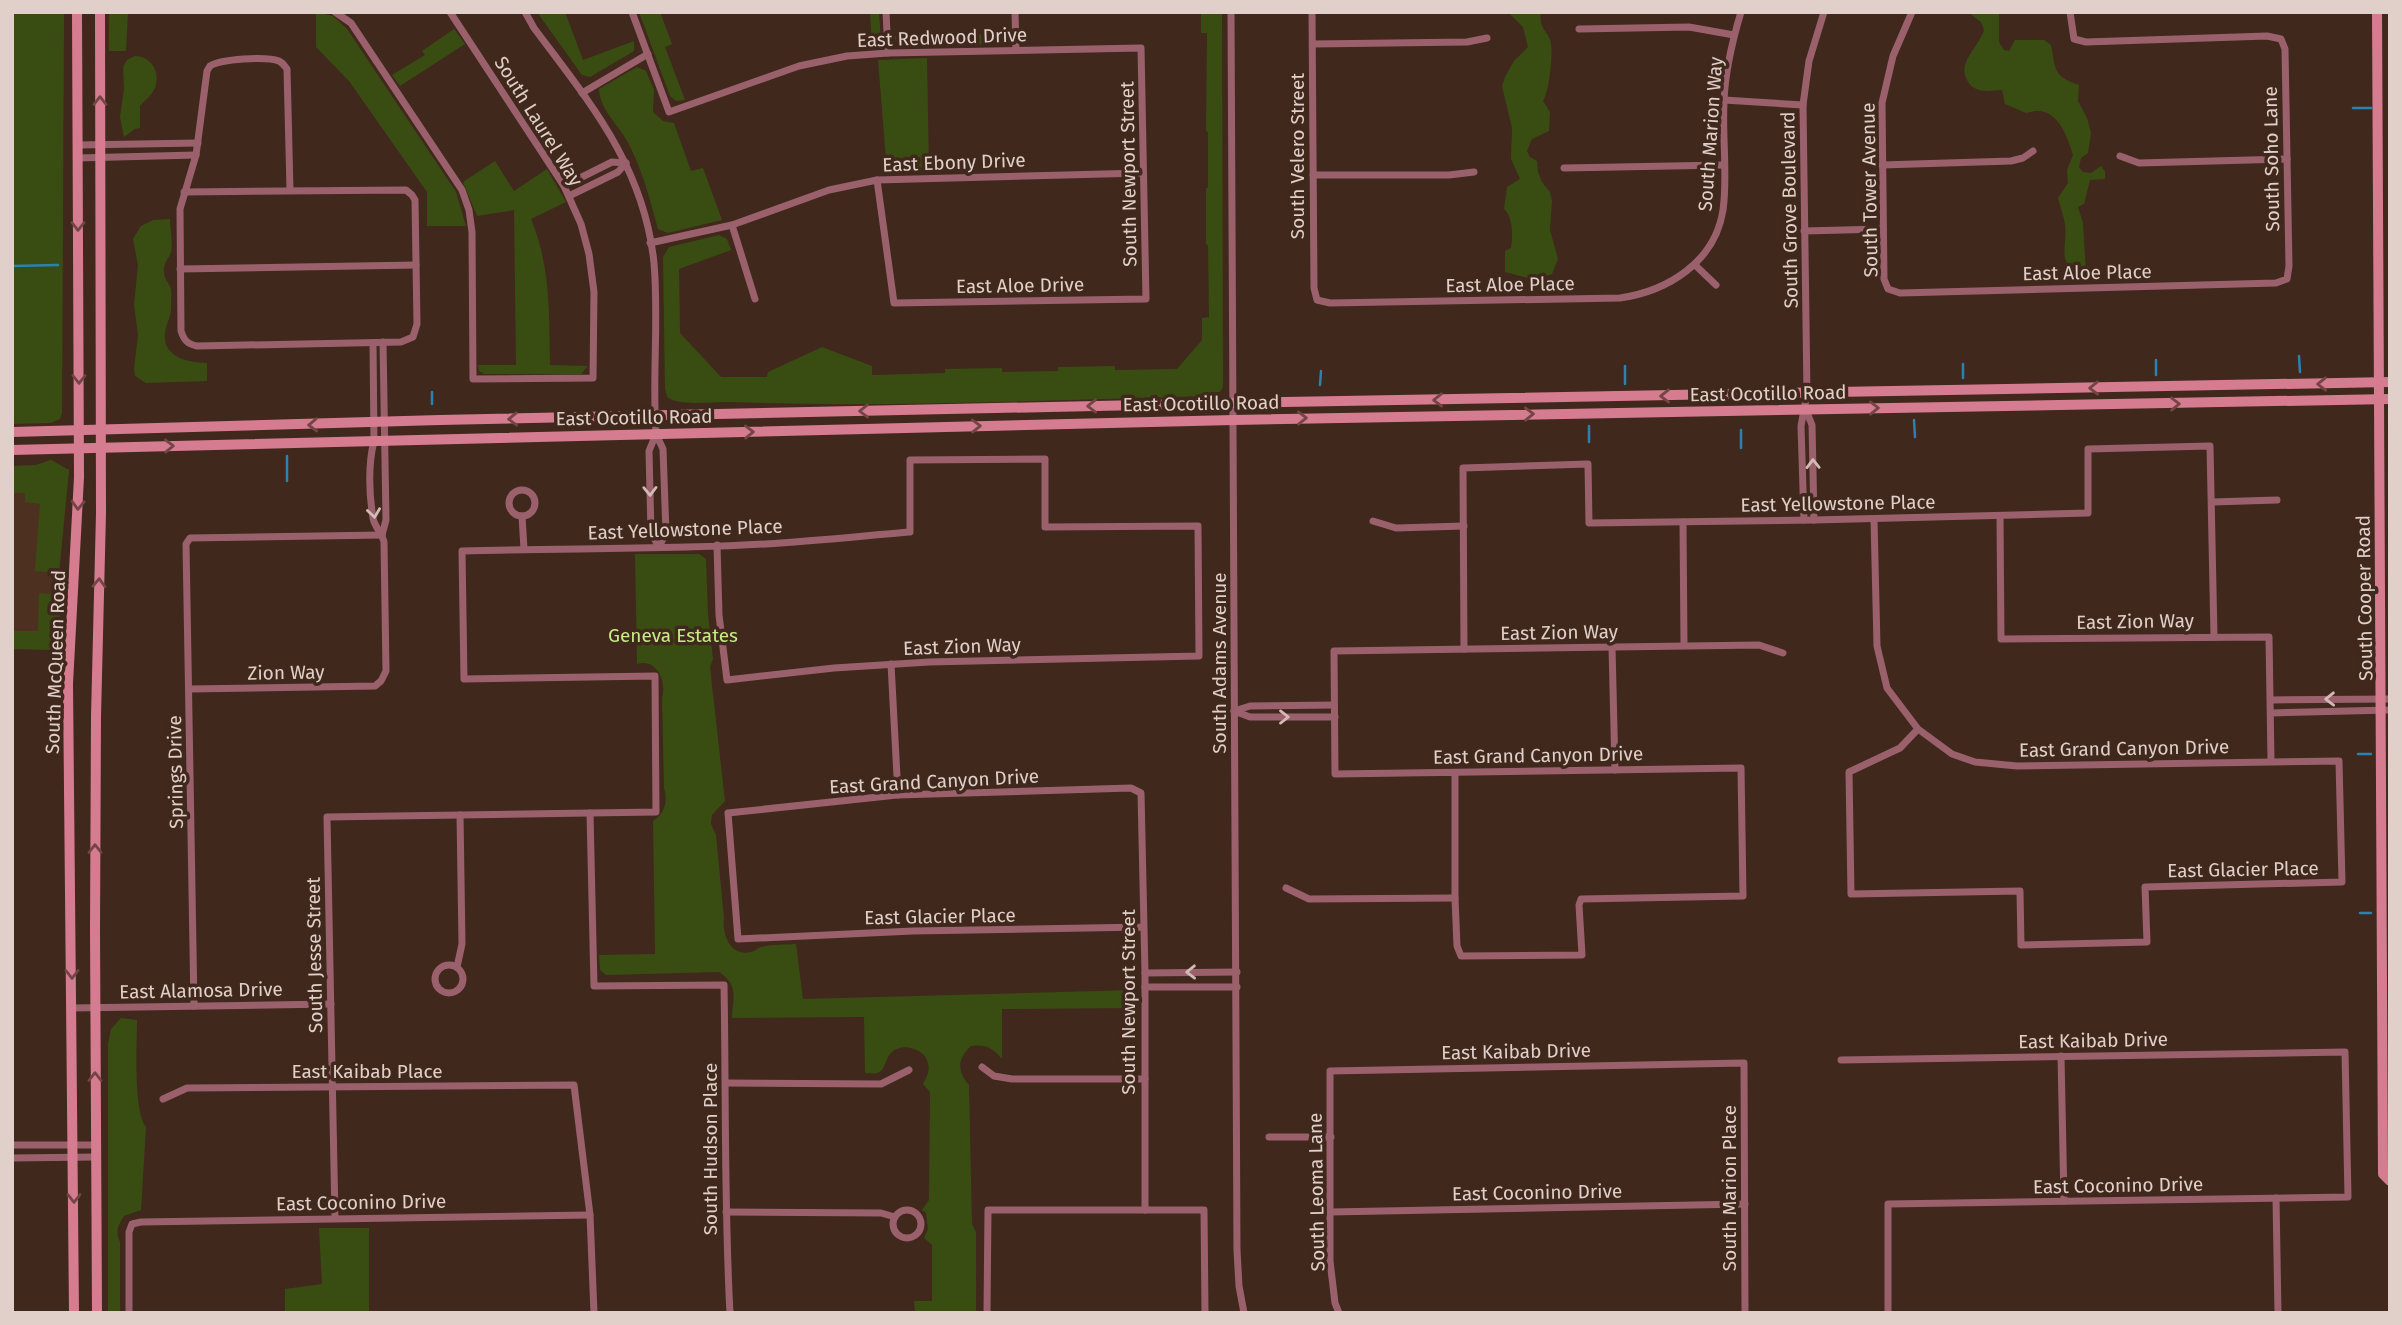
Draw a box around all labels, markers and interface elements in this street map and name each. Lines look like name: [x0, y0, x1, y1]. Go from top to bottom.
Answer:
street label: East Redwood Drive: [856, 23, 1028, 52]
street label: South Laurel Way: [489, 52, 588, 191]
street label: South Marion Way: [1694, 55, 1727, 212]
street label: South Velero Street: [1286, 73, 1309, 239]
street label: South Newport Street: [1115, 81, 1142, 267]
street label: South Soho Lane: [2259, 86, 2284, 232]
one-way arrow: [92, 96, 108, 106]
street label: South Tower Avenue: [1856, 102, 1883, 278]
street label: South Grove Boulevard: [1776, 111, 1803, 309]
street label: East Ebony Drive: [882, 149, 1026, 176]
one-way arrow: [70, 221, 86, 232]
street label: East Aloe Place: [2022, 260, 2152, 285]
street label: East Aloe Place: [1445, 272, 1575, 297]
street label: East Aloe Drive: [956, 273, 1084, 298]
one-way arrow: [71, 374, 87, 385]
one-way arrow: [2316, 376, 2327, 391]
one-way arrow: [2088, 380, 2099, 396]
street label: East Ocotillo Road: [1689, 381, 1847, 406]
one-way arrow: [1660, 388, 1670, 404]
street label: East Ocotillo Road: [1122, 391, 1280, 416]
one-way arrow: [1432, 392, 1443, 408]
one-way arrow: [2171, 396, 2181, 412]
one-way arrow: [1086, 399, 1097, 414]
one-way arrow: [1870, 400, 1880, 416]
one-way arrow: [859, 403, 869, 419]
street label: East Ocotillo Road: [555, 405, 713, 430]
one-way arrow: [1524, 407, 1535, 422]
one-way arrow: [507, 411, 518, 427]
one-way arrow: [1297, 411, 1308, 426]
one-way arrow: [307, 417, 318, 432]
one-way arrow: [971, 419, 982, 434]
one-way arrow: [744, 424, 754, 440]
one-way arrow: [164, 439, 175, 454]
one-way arrow: [1805, 459, 1820, 470]
one-way arrow: [642, 486, 658, 497]
street label: East Yellowstone Place: [1740, 490, 1936, 517]
one-way arrow: [71, 500, 86, 511]
one-way arrow: [366, 507, 381, 519]
street label: East Yellowstone Place: [587, 515, 783, 544]
street label: South Cooper Road: [2352, 515, 2377, 681]
street label: South McQueen Road: [41, 570, 70, 755]
street label: South Adams Avenue: [1208, 572, 1231, 754]
one-way arrow: [91, 577, 106, 588]
street label: East Zion Way: [2076, 609, 2195, 634]
street label: East Zion Way: [1500, 620, 1619, 645]
park label: Geneva Estates: [608, 624, 738, 647]
street label: East Zion Way: [903, 633, 1022, 660]
street label: Zion Way: [247, 660, 325, 685]
one-way arrow: [2324, 692, 2335, 707]
one-way arrow: [1279, 709, 1290, 725]
street label: Springs Drive: [163, 715, 188, 829]
street label: East Grand Canyon Drive: [2019, 735, 2229, 762]
street label: East Grand Canyon Drive: [1433, 742, 1643, 769]
street label: East Grand Canyon Drive: [828, 765, 1040, 798]
one-way arrow: [87, 844, 103, 854]
street label: East Glacier Place: [2167, 857, 2319, 882]
street label: South Jesse Street: [302, 877, 327, 1033]
street label: East Glacier Place: [864, 904, 1016, 929]
street label: South Newport Street: [1117, 909, 1140, 1095]
one-way arrow: [1185, 964, 1196, 980]
one-way arrow: [64, 969, 80, 980]
street label: East Alamosa Drive: [119, 978, 283, 1003]
street label: East Kaibab Drive: [2018, 1028, 2168, 1053]
street label: East Kaibab Drive: [1441, 1039, 1591, 1064]
street label: East Kaibab Place: [291, 1060, 443, 1083]
street label: South Hudson Place: [699, 1063, 722, 1235]
one-way arrow: [87, 1071, 103, 1082]
street label: South Marion Place: [1718, 1105, 1741, 1271]
street label: South Leoma Lane: [1304, 1112, 1329, 1272]
street label: East Coconino Drive: [2033, 1173, 2203, 1198]
street label: East Coconino Drive: [1452, 1180, 1622, 1205]
street label: East Coconino Drive: [276, 1190, 446, 1215]
one-way arrow: [66, 1194, 82, 1204]

